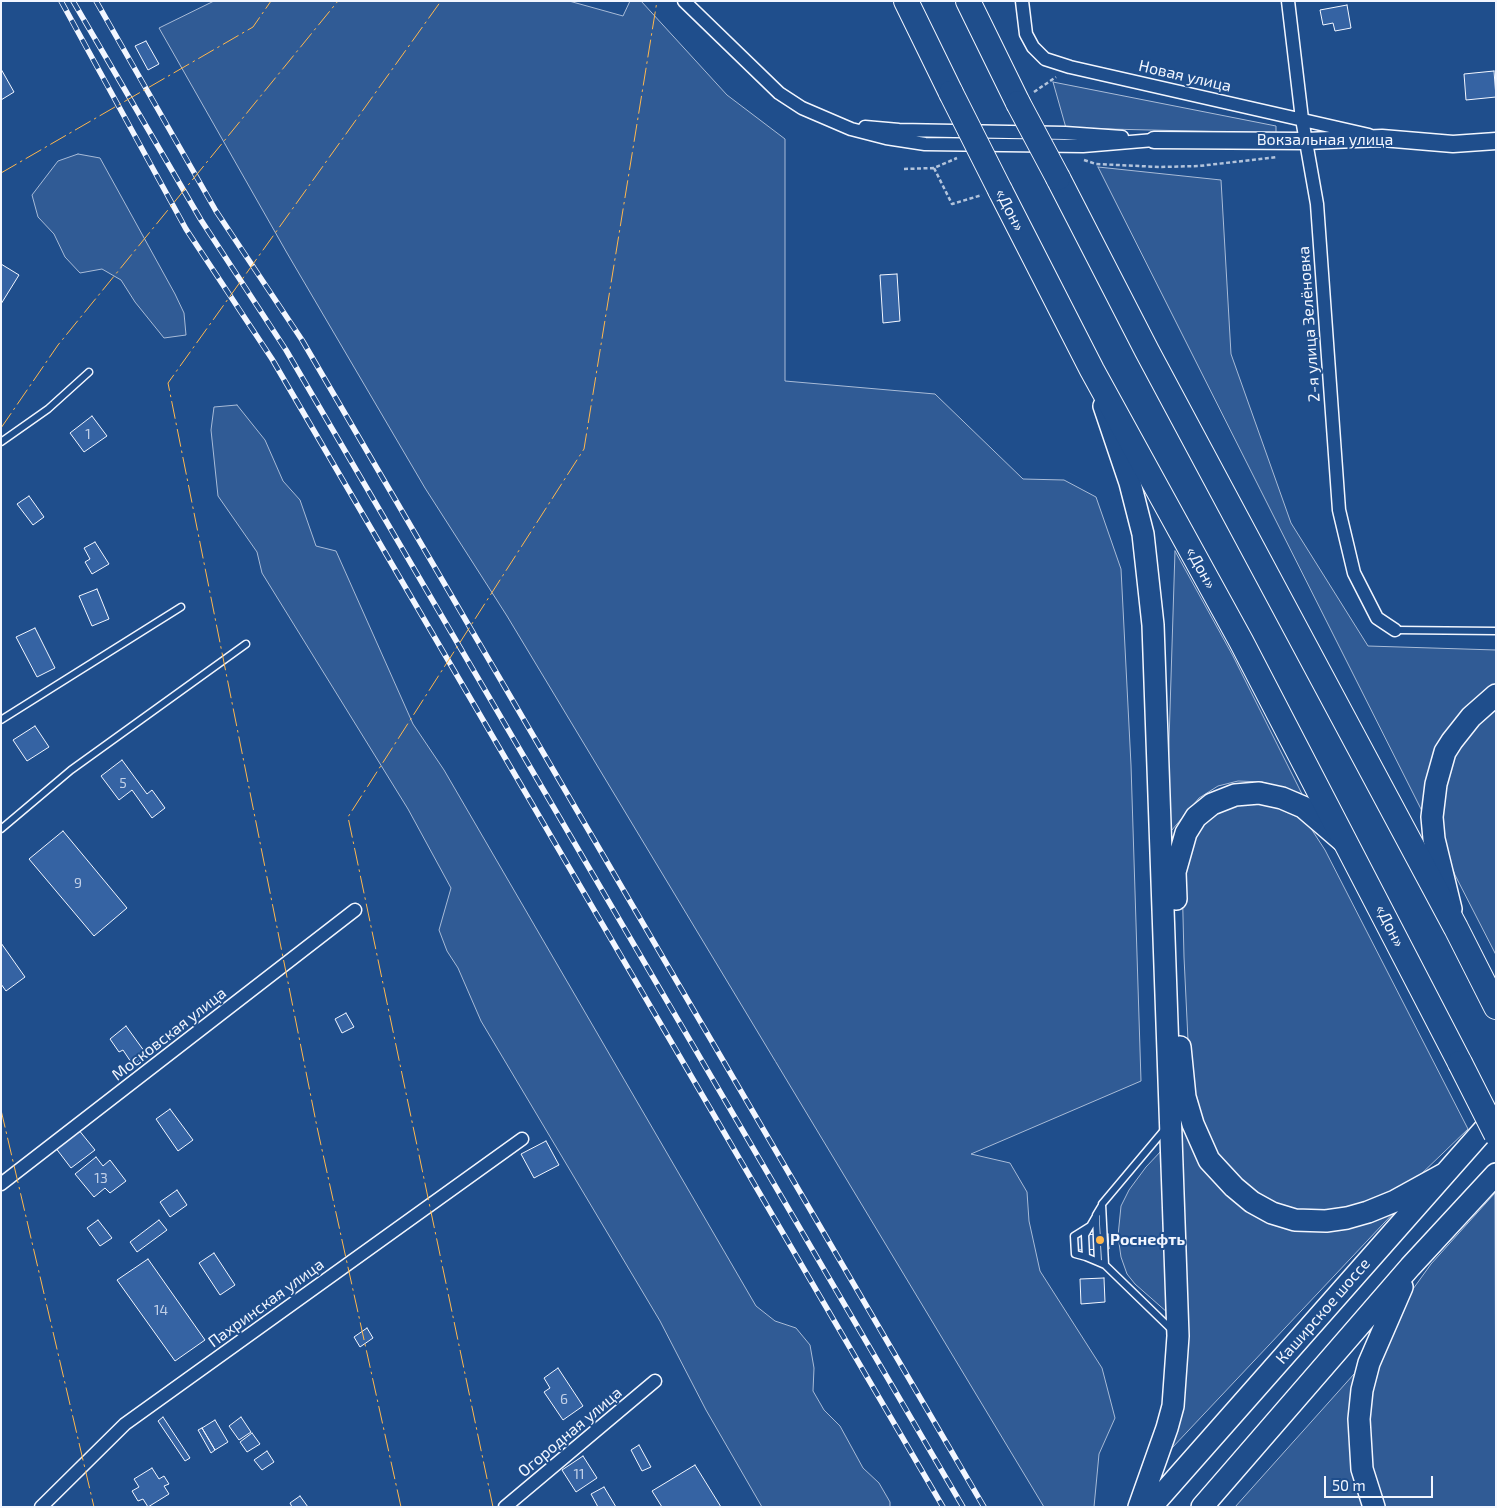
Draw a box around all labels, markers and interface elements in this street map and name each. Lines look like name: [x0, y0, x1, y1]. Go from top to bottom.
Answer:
street label: Новая улица: [1137, 56, 1233, 96]
street label: Вокзальная улица: [1257, 130, 1393, 150]
street label: «Дон»: [991, 186, 1029, 234]
street label: 2-я улица Зелёновка: [1294, 245, 1324, 403]
house number: 1: [85, 426, 91, 442]
street label: «Дон»: [1182, 544, 1220, 592]
house number: 5: [119, 775, 127, 791]
house number: 9: [74, 875, 82, 891]
street label: «Дон»: [1371, 902, 1409, 950]
street label: Московская улица: [108, 983, 230, 1085]
house number: 13: [94, 1170, 108, 1186]
place label: Роснефть: [1110, 1230, 1185, 1250]
marker: Роснефть: [1094, 1234, 1106, 1246]
street label: Каширское шоссе: [1272, 1254, 1374, 1368]
street label: Пахринская улица: [204, 1255, 328, 1351]
house number: 14: [154, 1302, 168, 1318]
street label: Огородная улица: [514, 1383, 626, 1481]
house number: 6: [560, 1391, 568, 1407]
house number: 11: [573, 1466, 585, 1482]
scale bar: [1327, 1466, 1436, 1498]
text: 50 m: [1332, 1476, 1366, 1494]

